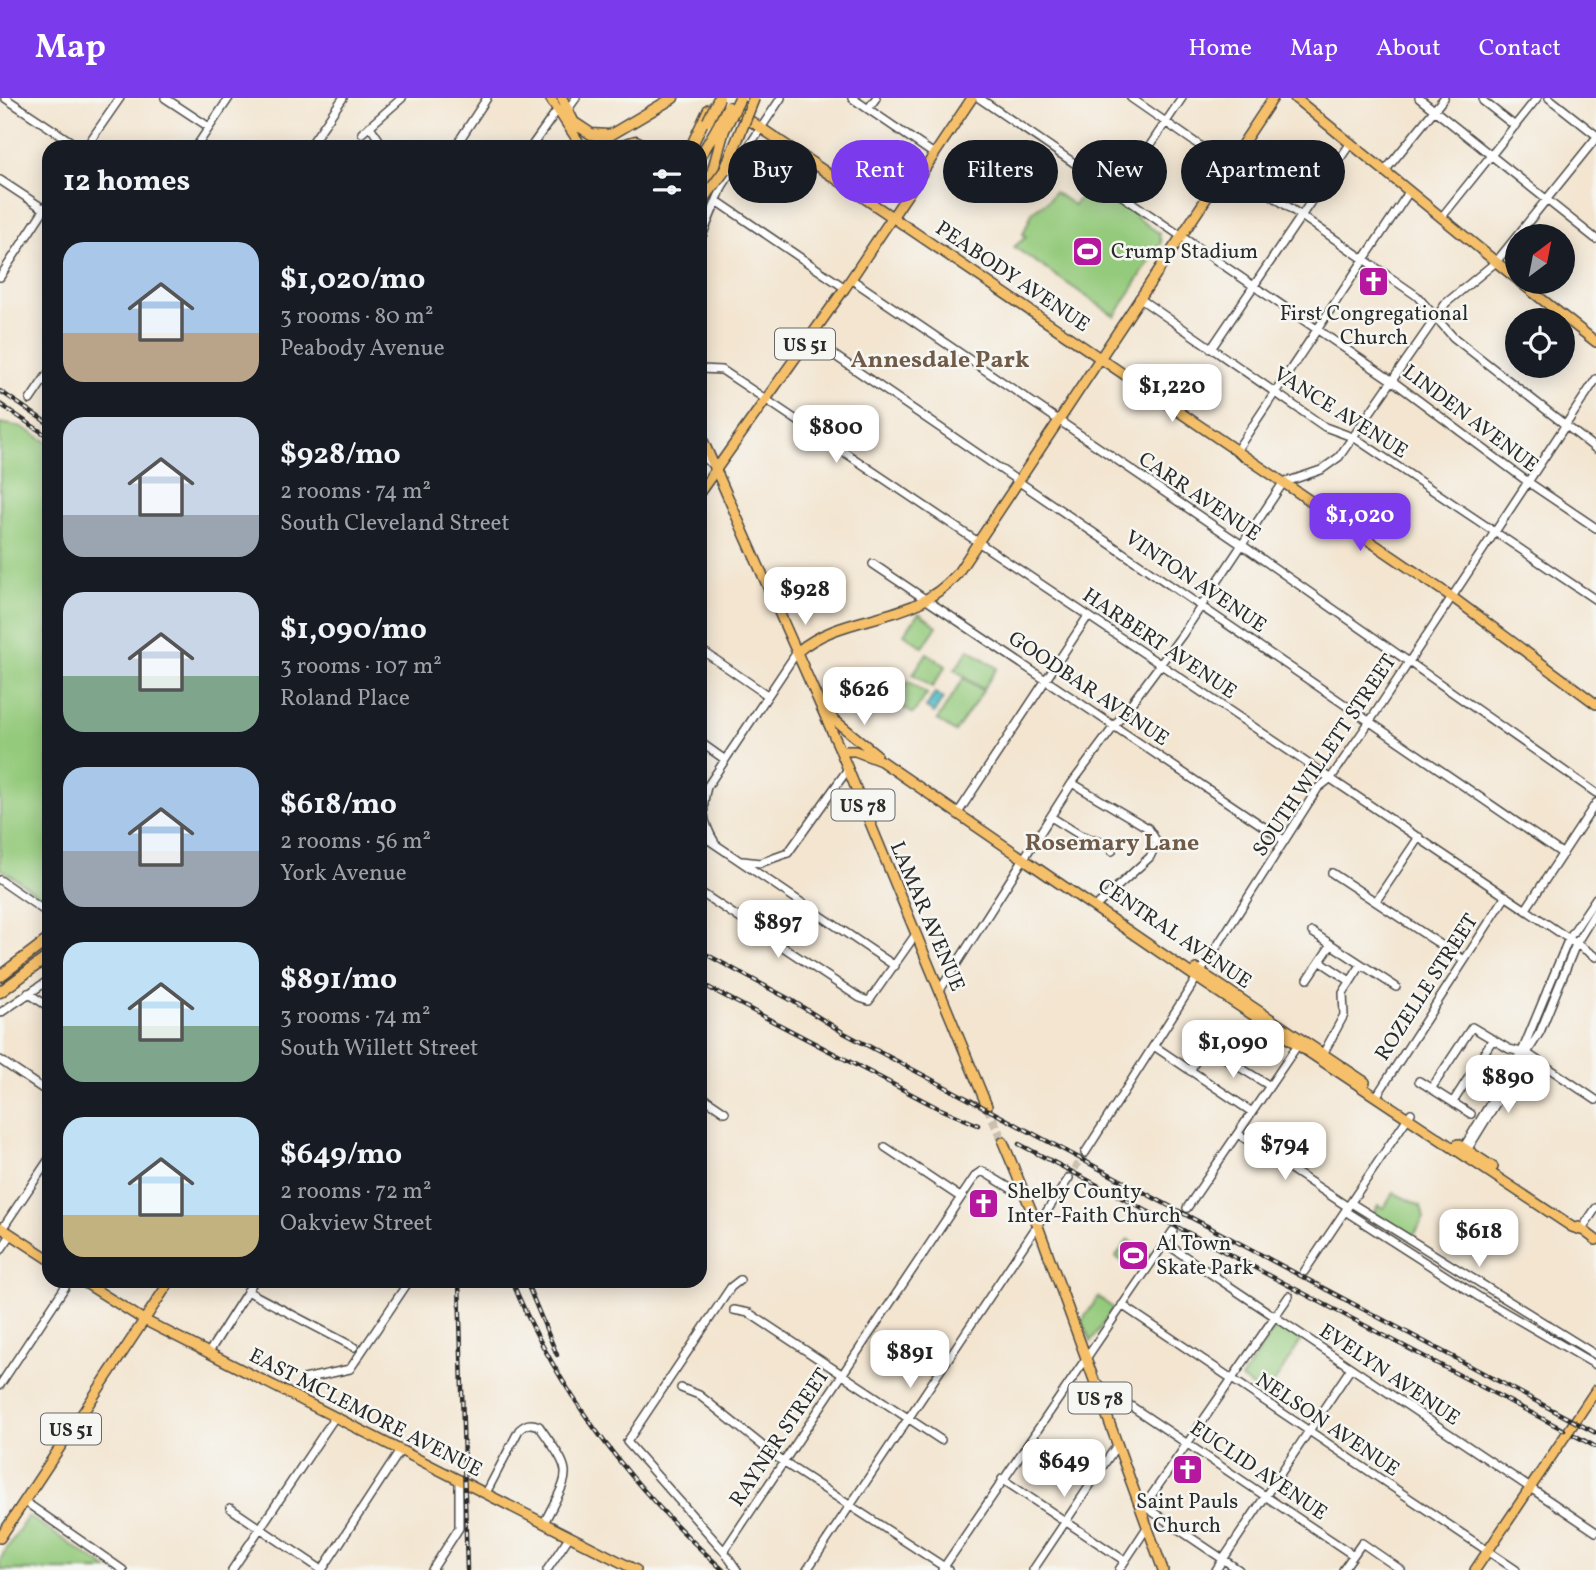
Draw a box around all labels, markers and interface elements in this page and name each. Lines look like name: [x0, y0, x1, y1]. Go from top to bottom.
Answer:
text: Map: [35, 26, 106, 72]
text: Home: [1188, 32, 1252, 66]
text: Map: [1290, 32, 1338, 66]
text: About: [1376, 32, 1441, 66]
text: Contact: [1479, 32, 1561, 66]
chip: Buy: [728, 140, 817, 203]
chip: Rent: [831, 140, 929, 203]
chip: Filters: [943, 140, 1058, 203]
chip: New: [1072, 140, 1167, 203]
chip: Apartment: [1181, 140, 1345, 203]
text: 12 homes: [63, 161, 190, 203]
icon: filters: [648, 163, 686, 201]
street label: PEABODY AVENUE: [929, 215, 1095, 340]
north arrow: [1505, 224, 1575, 294]
map controls: [1505, 224, 1575, 378]
sports icon: Crump Stadium: [1071, 234, 1105, 268]
place label: Crump Stadium: [1111, 238, 1258, 267]
text: $1,020/mo: [280, 259, 425, 301]
church icon: First Congregational Church: [1357, 264, 1391, 298]
icon: home: [119, 270, 203, 354]
place label: First Congregational Church: [1280, 300, 1468, 353]
text: 3 rooms · 80 m²: [280, 301, 433, 333]
button: locate: [1505, 308, 1575, 378]
road number: US 51: [775, 328, 835, 360]
text: Peabody Avenue: [280, 333, 445, 365]
district label: Annesdale Park: [851, 344, 1030, 378]
street label: LINDEN AVENUE: [1396, 358, 1544, 480]
street label: VANCE AVENUE: [1267, 360, 1413, 466]
pin: $1,220: [1115, 364, 1229, 424]
text: $1,220: [1139, 371, 1205, 403]
pin: $800: [795, 406, 877, 465]
text: $800: [809, 412, 863, 444]
text: $928/mo: [280, 434, 401, 476]
icon: home: [119, 445, 203, 529]
street label: CARR AVENUE: [1132, 446, 1266, 549]
text: 2 rooms · 74 m²: [280, 476, 431, 508]
pin: $1,020: [1303, 494, 1417, 553]
text: $1,020: [1326, 500, 1394, 532]
text: South Cleveland Street: [280, 508, 510, 540]
street label: VINTON AVENUE: [1118, 524, 1272, 641]
pin: $928: [764, 568, 846, 627]
text: $928: [780, 574, 830, 606]
street label: HARBERT AVENUE: [1076, 582, 1242, 707]
text: $1,090/mo: [280, 609, 427, 651]
icon: home: [119, 620, 203, 704]
street label: GOODBAR AVENUE: [1002, 625, 1174, 754]
street label: SOUTH WILLETT STREET: [1247, 649, 1404, 863]
text: 3 rooms · 107 m²: [280, 651, 442, 683]
pin: $626: [823, 668, 905, 727]
text: $626: [839, 674, 889, 706]
text: Roland Place: [280, 683, 410, 715]
text: $618/mo: [280, 784, 397, 826]
road number: US 78: [832, 790, 894, 820]
icon: home: [119, 795, 203, 879]
text: 2 rooms · 56 m²: [280, 826, 431, 858]
district label: Rosemary Lane: [1025, 827, 1199, 861]
street label: LAMAR AVENUE: [882, 837, 971, 996]
text: York Avenue: [280, 858, 407, 890]
street label: CENTRAL AVENUE: [1092, 872, 1257, 997]
pin: $897: [737, 900, 819, 960]
text: $897: [753, 907, 803, 939]
street label: ROZELLE STREET: [1369, 909, 1486, 1067]
text: $891/mo: [280, 959, 397, 1001]
icon: home: [119, 970, 203, 1054]
text: 3 rooms · 74 m²: [280, 1001, 430, 1033]
pin: $1,090: [1176, 1020, 1290, 1080]
text: $1,090: [1198, 1027, 1268, 1059]
text: South Willett Street: [280, 1033, 478, 1065]
pin: $890: [1467, 1056, 1549, 1115]
text: $890: [1482, 1062, 1534, 1094]
pin: $794: [1244, 1122, 1326, 1182]
text: $794: [1260, 1129, 1310, 1161]
text: $649/mo: [280, 1134, 402, 1176]
icon: home: [119, 1145, 203, 1229]
text: 2 rooms · 72 m²: [280, 1176, 431, 1208]
place label: Shelby County Inter-Faith Church: [1007, 1178, 1181, 1231]
church icon: Shelby County Inter-Faith Church: [967, 1186, 1001, 1220]
text: Oakview Street: [280, 1208, 433, 1240]
pin: $618: [1438, 1210, 1520, 1269]
text: $618: [1455, 1216, 1503, 1248]
place label: Al Town Skate Park: [1156, 1230, 1254, 1283]
sports icon: Al Town Skate Park: [1116, 1238, 1150, 1272]
street label: EVELYN AVENUE: [1313, 1317, 1465, 1433]
pin: $891: [869, 1330, 951, 1390]
text: $891: [886, 1337, 934, 1369]
street label: EAST MCLEMORE AVENUE: [244, 1342, 487, 1485]
street label: RAYNER STREET: [723, 1363, 837, 1513]
street label: NELSON AVENUE: [1250, 1366, 1405, 1484]
road number: US 78: [1068, 1382, 1132, 1414]
road number: US 51: [41, 1414, 101, 1444]
street label: EUCLID AVENUE: [1184, 1414, 1333, 1528]
pin: $649: [1023, 1440, 1105, 1499]
text: $649: [1038, 1446, 1090, 1478]
church icon: Saint Pauls Church: [1170, 1452, 1204, 1486]
place label: Saint Pauls Church: [1136, 1488, 1238, 1541]

